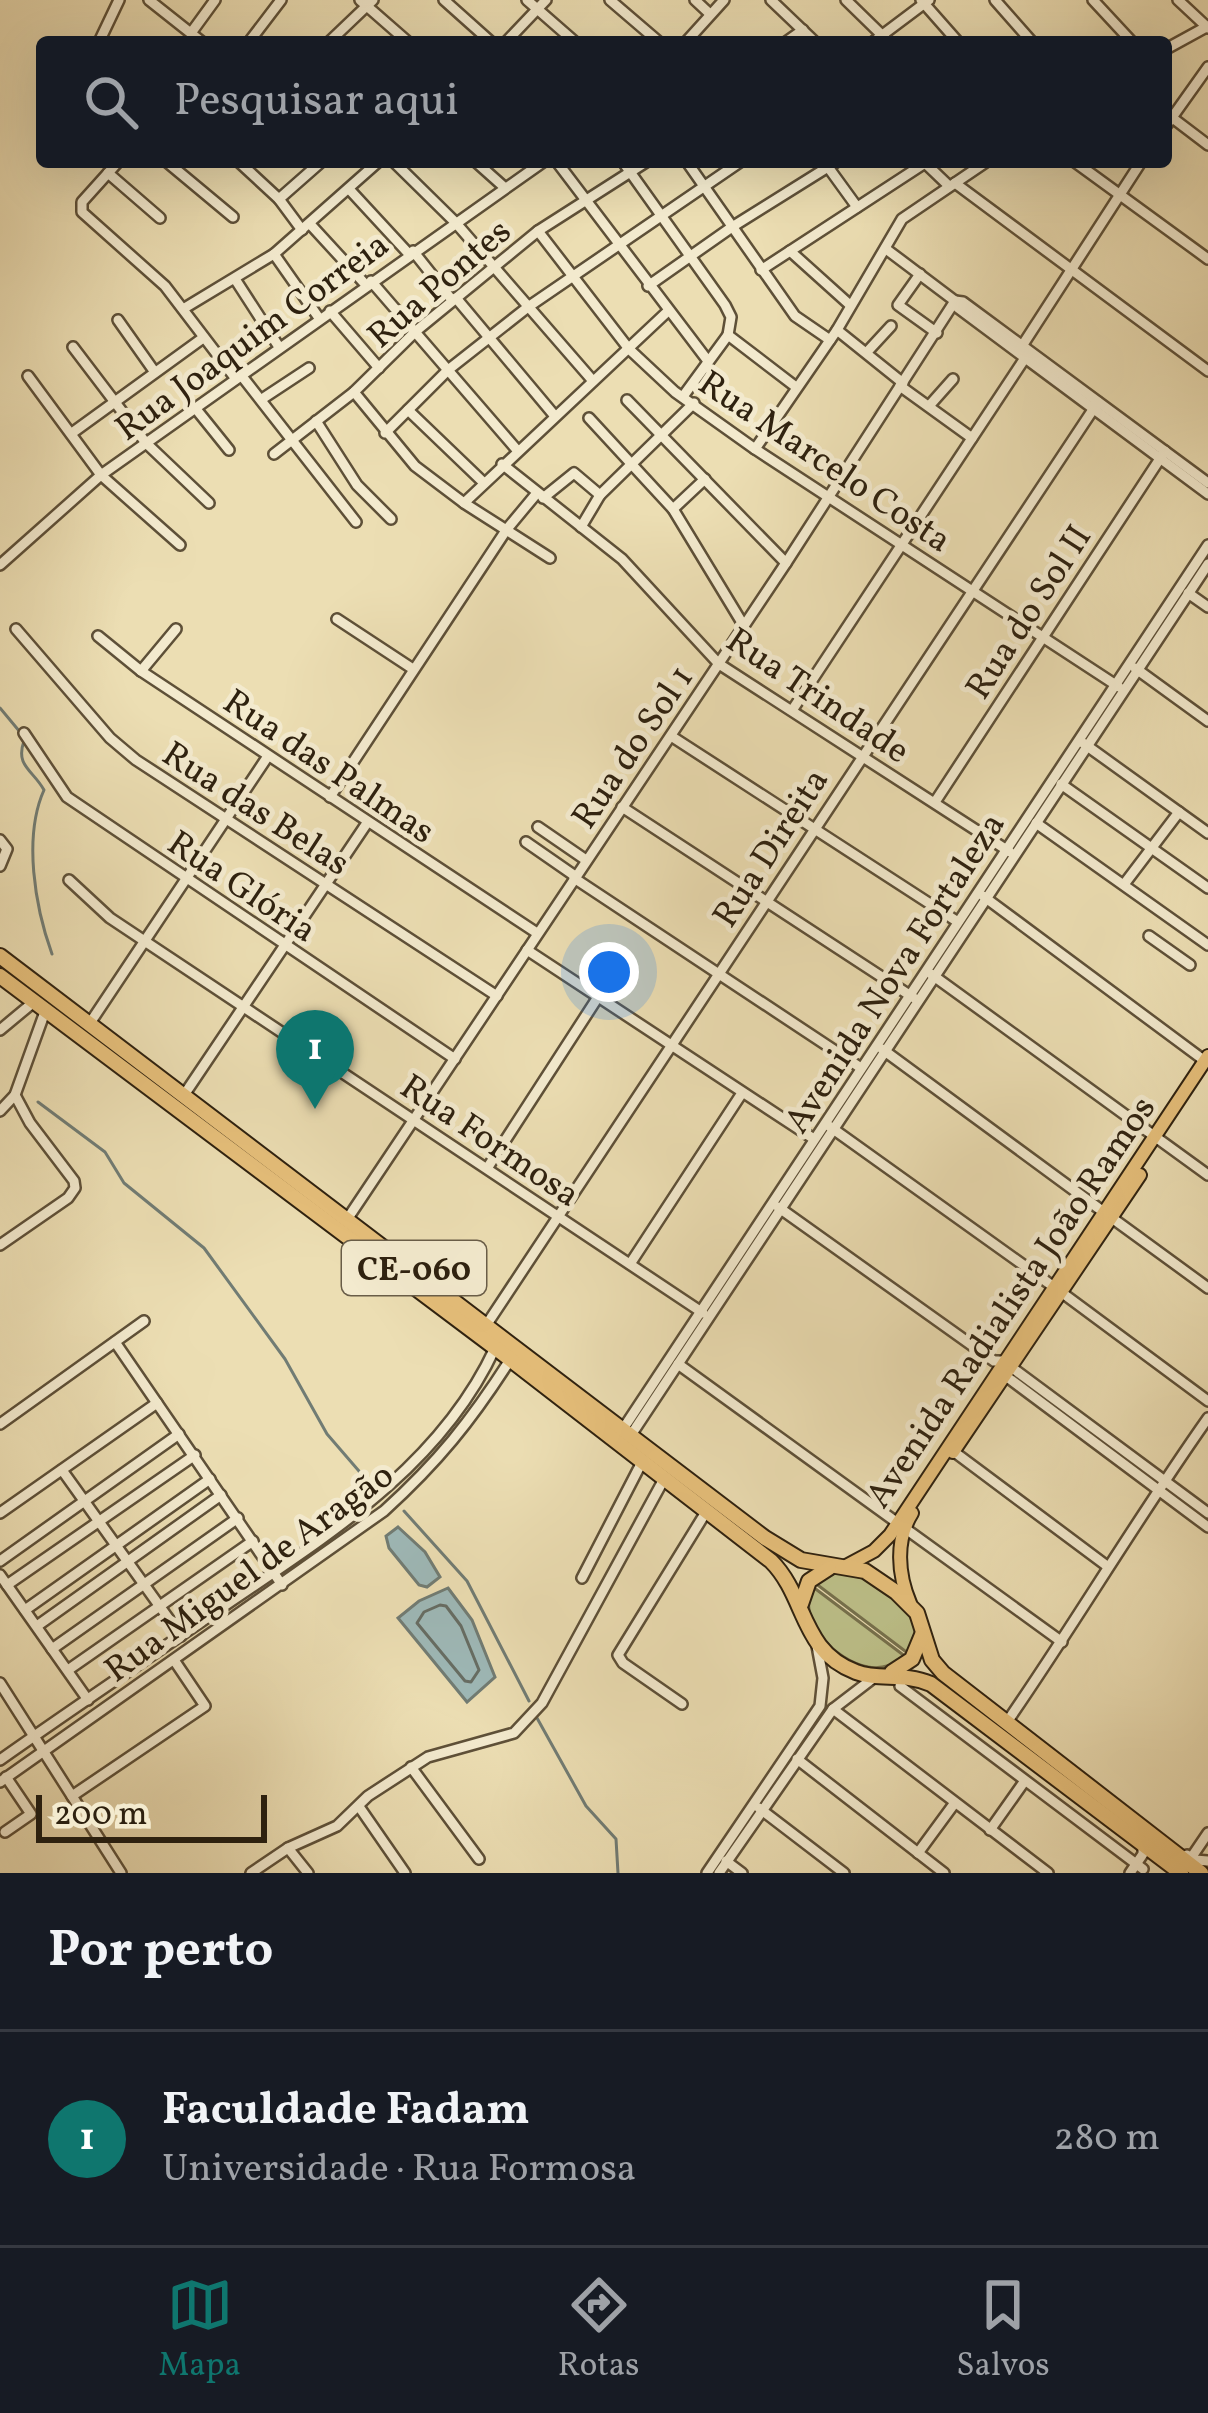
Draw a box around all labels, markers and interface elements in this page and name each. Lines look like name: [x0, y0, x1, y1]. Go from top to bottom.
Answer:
search box: [36, 36, 1172, 168]
icon: search: [78, 69, 144, 135]
text: Pesquisar aqui: [174, 71, 459, 134]
street label: Rua Pontes: [358, 209, 523, 362]
street label: Rua Joaquim Correia: [106, 222, 401, 455]
street label: Rua Marcelo Costa: [687, 360, 960, 567]
street label: Rua do Sol II: [955, 516, 1105, 710]
street label: Rua Trindade: [715, 617, 918, 777]
street label: Rua do Sol 1: [561, 657, 707, 840]
street label: Rua das Palmas: [212, 679, 444, 858]
street label: Rua das Belas: [151, 731, 358, 890]
street label: Rua Direita: [702, 760, 843, 939]
street label: Avenida Nova Fortaleza: [774, 804, 1019, 1144]
street label: Rua Glória: [156, 820, 325, 957]
your location: [579, 942, 639, 1002]
pin: 1: [276, 1010, 354, 1109]
street label: Rua Formosa: [389, 1064, 589, 1221]
street label: Avenida Radialista João Ramos: [855, 1087, 1169, 1519]
road number: CE-060: [342, 1241, 486, 1295]
street label: Rua Miguel de Aragão: [95, 1452, 405, 1696]
scale bar: [36, 1789, 267, 1842]
text: 200 m: [54, 1793, 148, 1839]
text: Por perto: [48, 1916, 273, 1987]
text: Faculdade Fadam: [162, 2080, 530, 2143]
text: 1: [79, 2112, 95, 2166]
text: 280 m: [1053, 2112, 1160, 2166]
text: Universidade · Rua Formosa: [162, 2143, 636, 2197]
tab: Mapa: [158, 2272, 241, 2390]
tab: Rotas: [558, 2272, 639, 2390]
tab: Salvos: [956, 2272, 1050, 2390]

